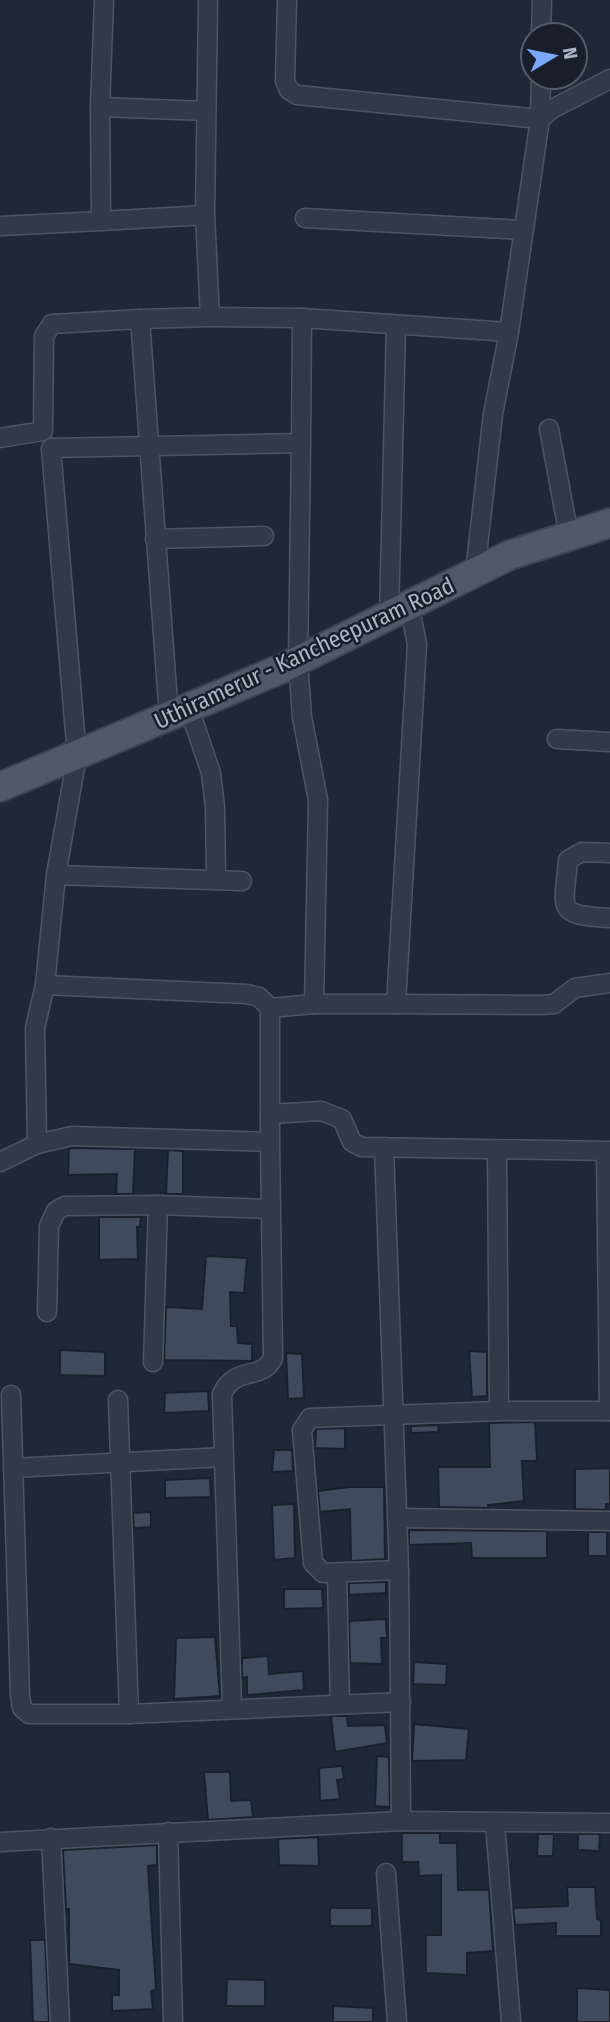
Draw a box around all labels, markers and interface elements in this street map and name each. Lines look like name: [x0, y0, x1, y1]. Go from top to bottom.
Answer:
north arrow: [519, 21, 589, 91]
text: N: [558, 46, 583, 61]
street label: Uthiramerur - Kancheepuram Road: [150, 571, 458, 735]

